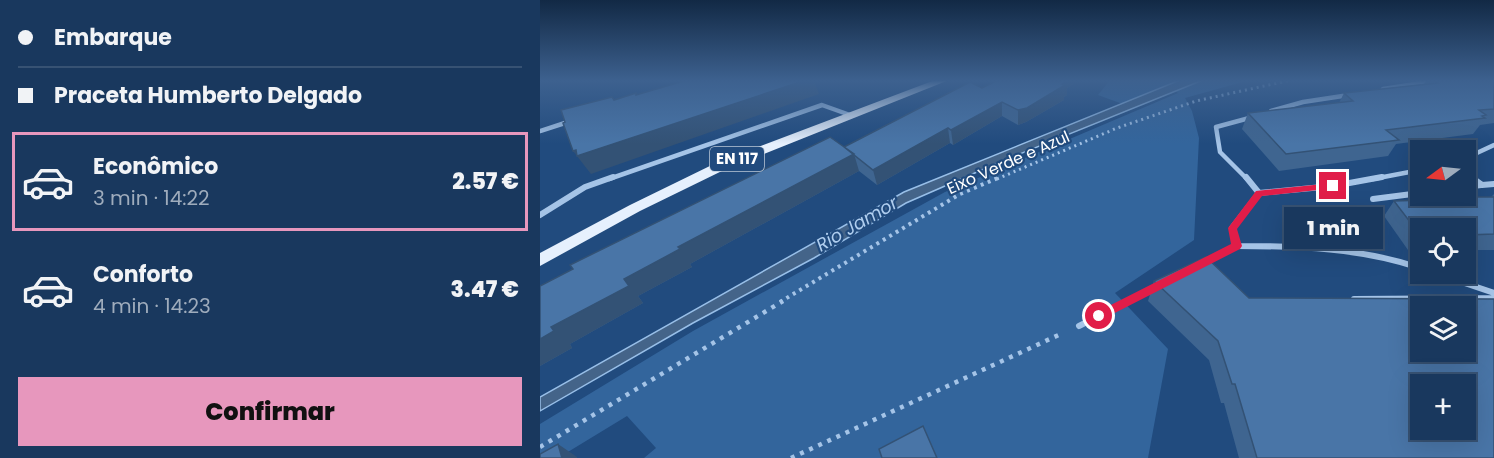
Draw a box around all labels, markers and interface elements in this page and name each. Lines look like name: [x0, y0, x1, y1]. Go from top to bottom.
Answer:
text: Embarque: [54, 22, 172, 53]
text: Praceta Humberto Delgado: [54, 80, 362, 111]
street label: Eixo Verde e Azul: [943, 125, 1073, 200]
north arrow: [1410, 140, 1476, 206]
map controls: [1410, 140, 1476, 440]
road number: EN 117: [710, 147, 764, 171]
text: Econômico: [93, 151, 218, 182]
icon: car: [21, 155, 75, 209]
text: 2.57 €: [452, 166, 519, 197]
route end: [1319, 172, 1346, 199]
text: 3 min · 14:22: [93, 184, 210, 212]
water label: Rio Jamor: [811, 189, 903, 257]
callout: 1 min: [1284, 207, 1382, 249]
text: 1 min: [1307, 214, 1360, 242]
button: locate: [1410, 218, 1476, 284]
text: Conforto: [93, 259, 193, 290]
icon: car: [21, 263, 75, 317]
text: 3.47 €: [451, 274, 519, 305]
text: 4 min · 14:23: [93, 292, 211, 320]
button: layers: [1410, 296, 1476, 362]
route start: [1085, 302, 1112, 329]
button: +: [1410, 374, 1476, 440]
button: Confirmar: [18, 377, 522, 446]

